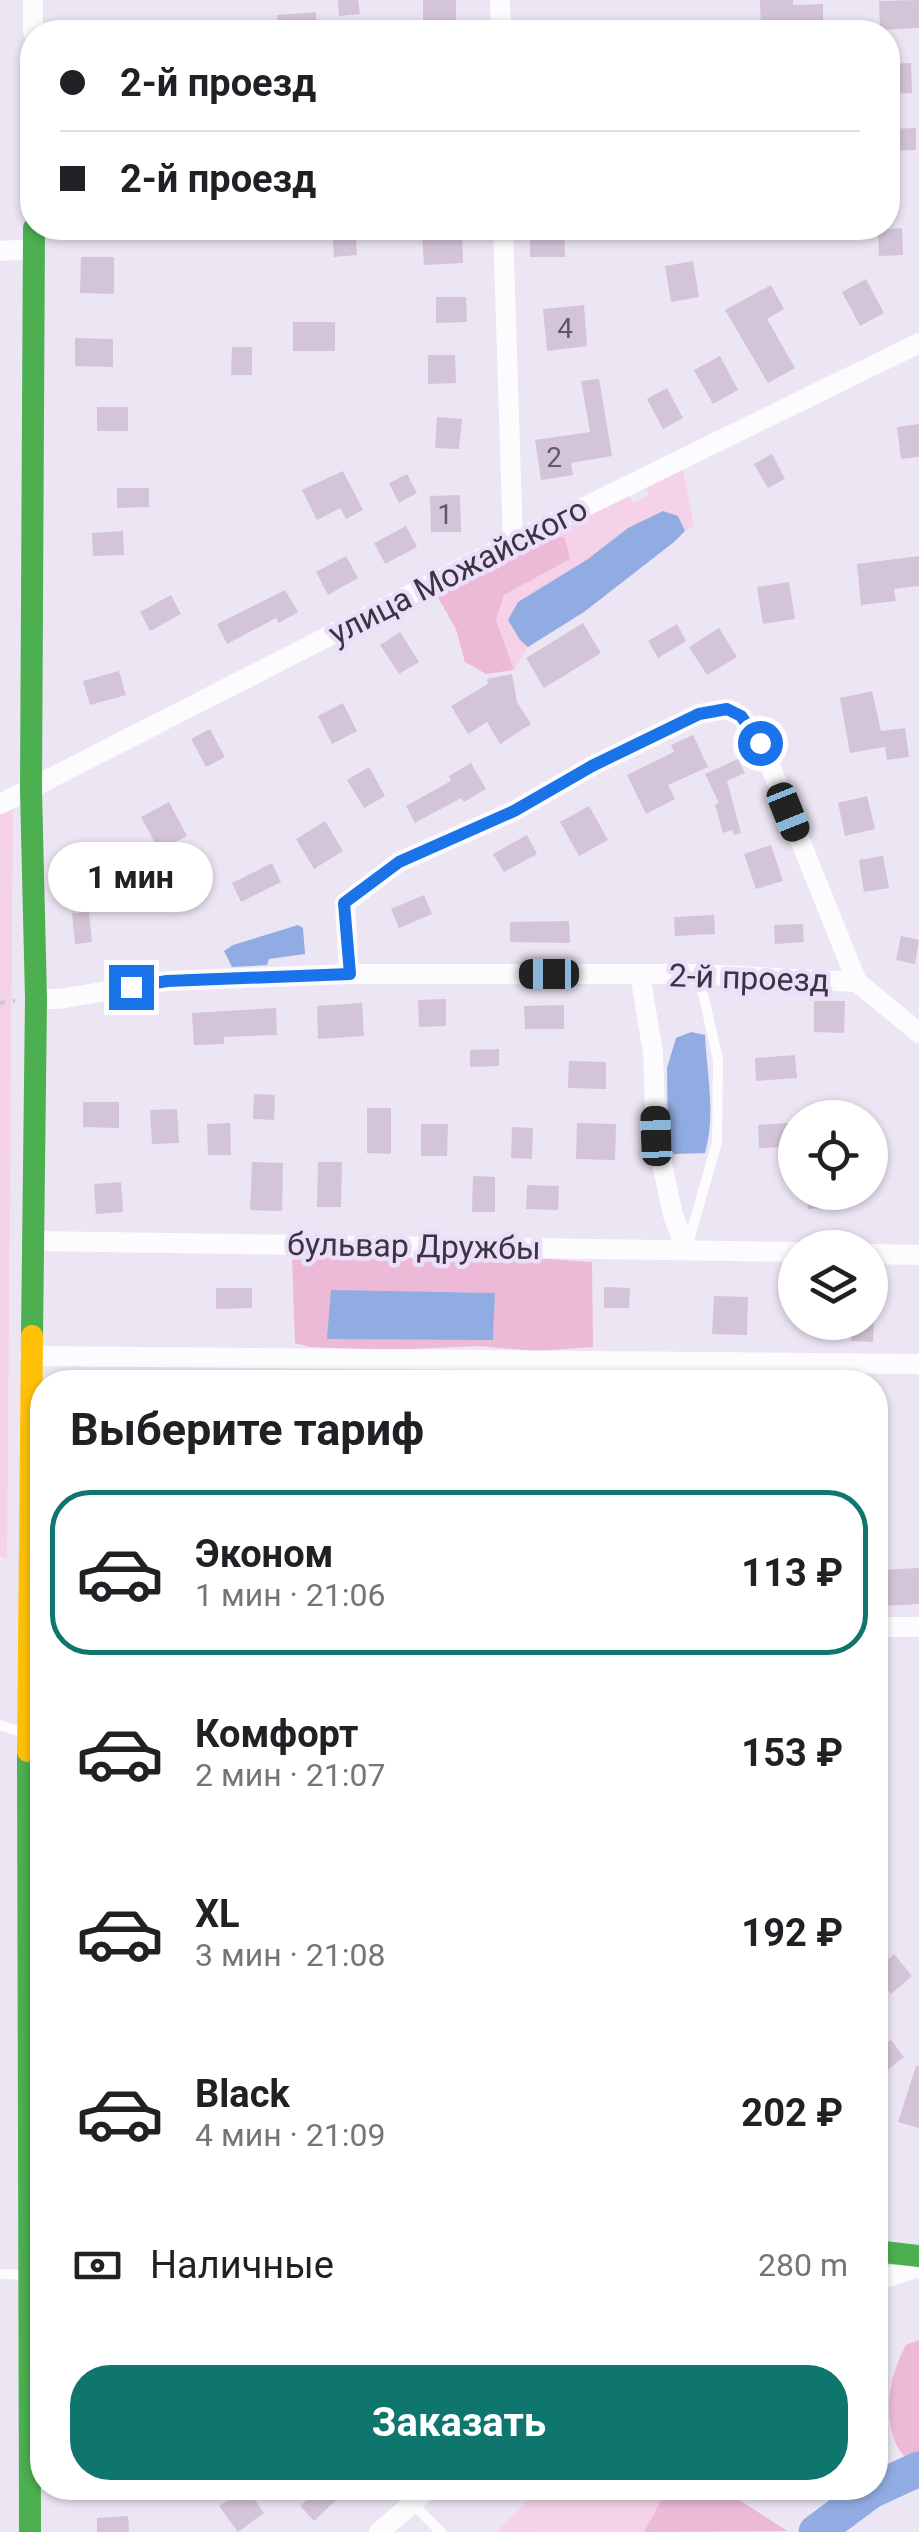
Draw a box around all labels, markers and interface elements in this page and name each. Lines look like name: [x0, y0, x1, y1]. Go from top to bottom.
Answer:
text: 2-й проезд: [120, 61, 316, 105]
text: 2-й проезд: [120, 157, 316, 201]
house number: 4: [557, 312, 573, 345]
house number: 2: [546, 441, 562, 474]
street label: улица Можайского: [322, 489, 594, 653]
house number: 1: [437, 498, 453, 531]
route start: [738, 721, 783, 766]
car: [763, 779, 813, 845]
callout: 1 мин: [48, 842, 214, 912]
text: 1 мин: [87, 858, 174, 896]
street label: 2-й проезд: [668, 956, 830, 1000]
car: [519, 959, 579, 989]
route end: [109, 965, 154, 1010]
map controls: [778, 1100, 888, 1340]
button: locate: [778, 1100, 888, 1210]
car: [640, 1105, 672, 1167]
street label: бульвар Дружбы: [287, 1225, 541, 1267]
button: layers: [778, 1230, 888, 1340]
text: Выберите тариф: [70, 1403, 424, 1456]
icon: car: [75, 1528, 165, 1618]
text: Эконом: [195, 1532, 333, 1576]
text: 113 ₽: [741, 1551, 843, 1595]
text: 1 мин · 21:06: [195, 1576, 386, 1614]
icon: car: [75, 1708, 165, 1798]
text: Комфорт: [195, 1712, 358, 1756]
text: 153 ₽: [741, 1731, 843, 1775]
text: 2 мин · 21:07: [195, 1756, 386, 1794]
icon: car: [75, 1888, 165, 1978]
text: XL: [195, 1892, 240, 1936]
text: 192 ₽: [741, 1911, 843, 1955]
text: 3 мин · 21:08: [195, 1936, 386, 1974]
icon: car: [75, 2068, 165, 2158]
text: Black: [195, 2072, 290, 2116]
text: 202 ₽: [741, 2091, 843, 2135]
text: 4 мин · 21:09: [195, 2116, 386, 2154]
icon: cash: [70, 2238, 125, 2293]
text: Наличные: [150, 2243, 334, 2287]
text: 280 m: [758, 2246, 848, 2284]
button: Заказать: [70, 2365, 848, 2480]

